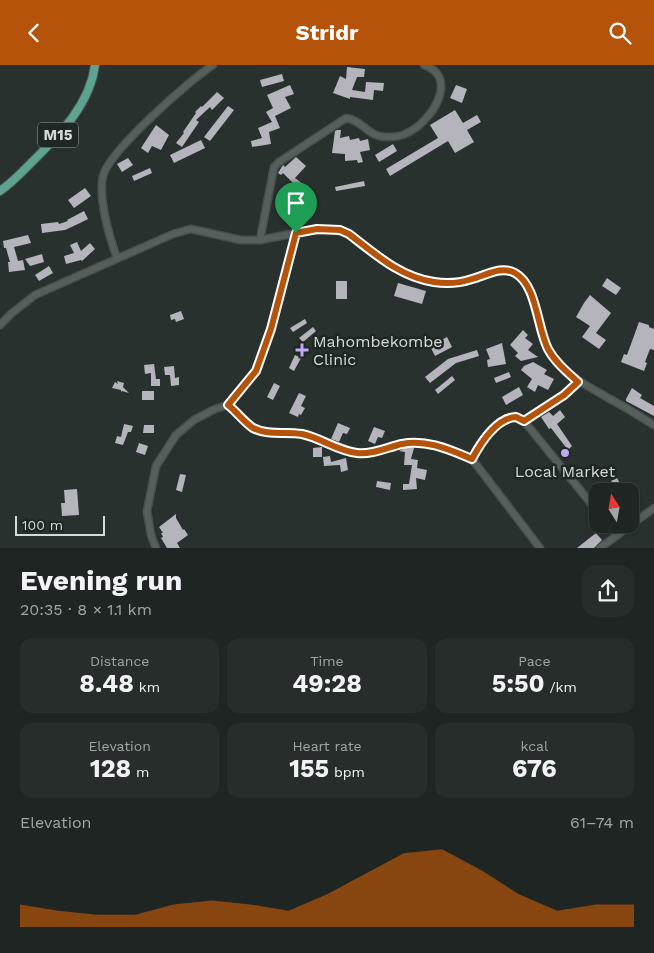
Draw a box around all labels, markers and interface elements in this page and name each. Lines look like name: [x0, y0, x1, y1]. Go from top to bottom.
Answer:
icon: back: [20, 19, 48, 47]
icon: search: [606, 19, 634, 47]
text: Stridr: [296, 20, 358, 45]
road number: M15: [38, 123, 78, 147]
pin: [275, 182, 317, 233]
icon: arrive: [282, 189, 310, 217]
place label: Mahombekombe Clinic: [313, 332, 443, 369]
marker: Mahombekombe Clinic: [295, 343, 309, 357]
marker: Local Market: [559, 447, 571, 459]
place label: Local Market: [515, 462, 615, 481]
north arrow: [589, 483, 639, 533]
map controls: [589, 483, 639, 533]
scale bar: [15, 513, 105, 536]
text: 100 m: [22, 517, 63, 533]
text: Evening run: [20, 564, 182, 597]
button: share: [582, 565, 634, 617]
text: 20:35 · 8 × 1.1 km: [20, 600, 152, 619]
text: Distance: [90, 653, 149, 669]
text: Time: [310, 653, 344, 669]
text: Pace: [518, 653, 551, 669]
text: 8.48: [79, 669, 134, 698]
text: 49:28: [292, 669, 362, 698]
text: 5:50: [492, 669, 545, 698]
text: km: [134, 679, 160, 695]
text: /km: [545, 679, 577, 695]
text: Elevation: [88, 738, 151, 754]
text: Heart rate: [292, 738, 362, 754]
text: kcal: [520, 738, 548, 754]
text: 128: [90, 754, 131, 783]
text: 155: [289, 754, 329, 783]
text: 676: [512, 754, 557, 783]
text: m: [131, 764, 149, 780]
text: bpm: [329, 764, 365, 780]
text: Elevation: [20, 813, 91, 832]
text: 61–74 m: [570, 813, 634, 832]

